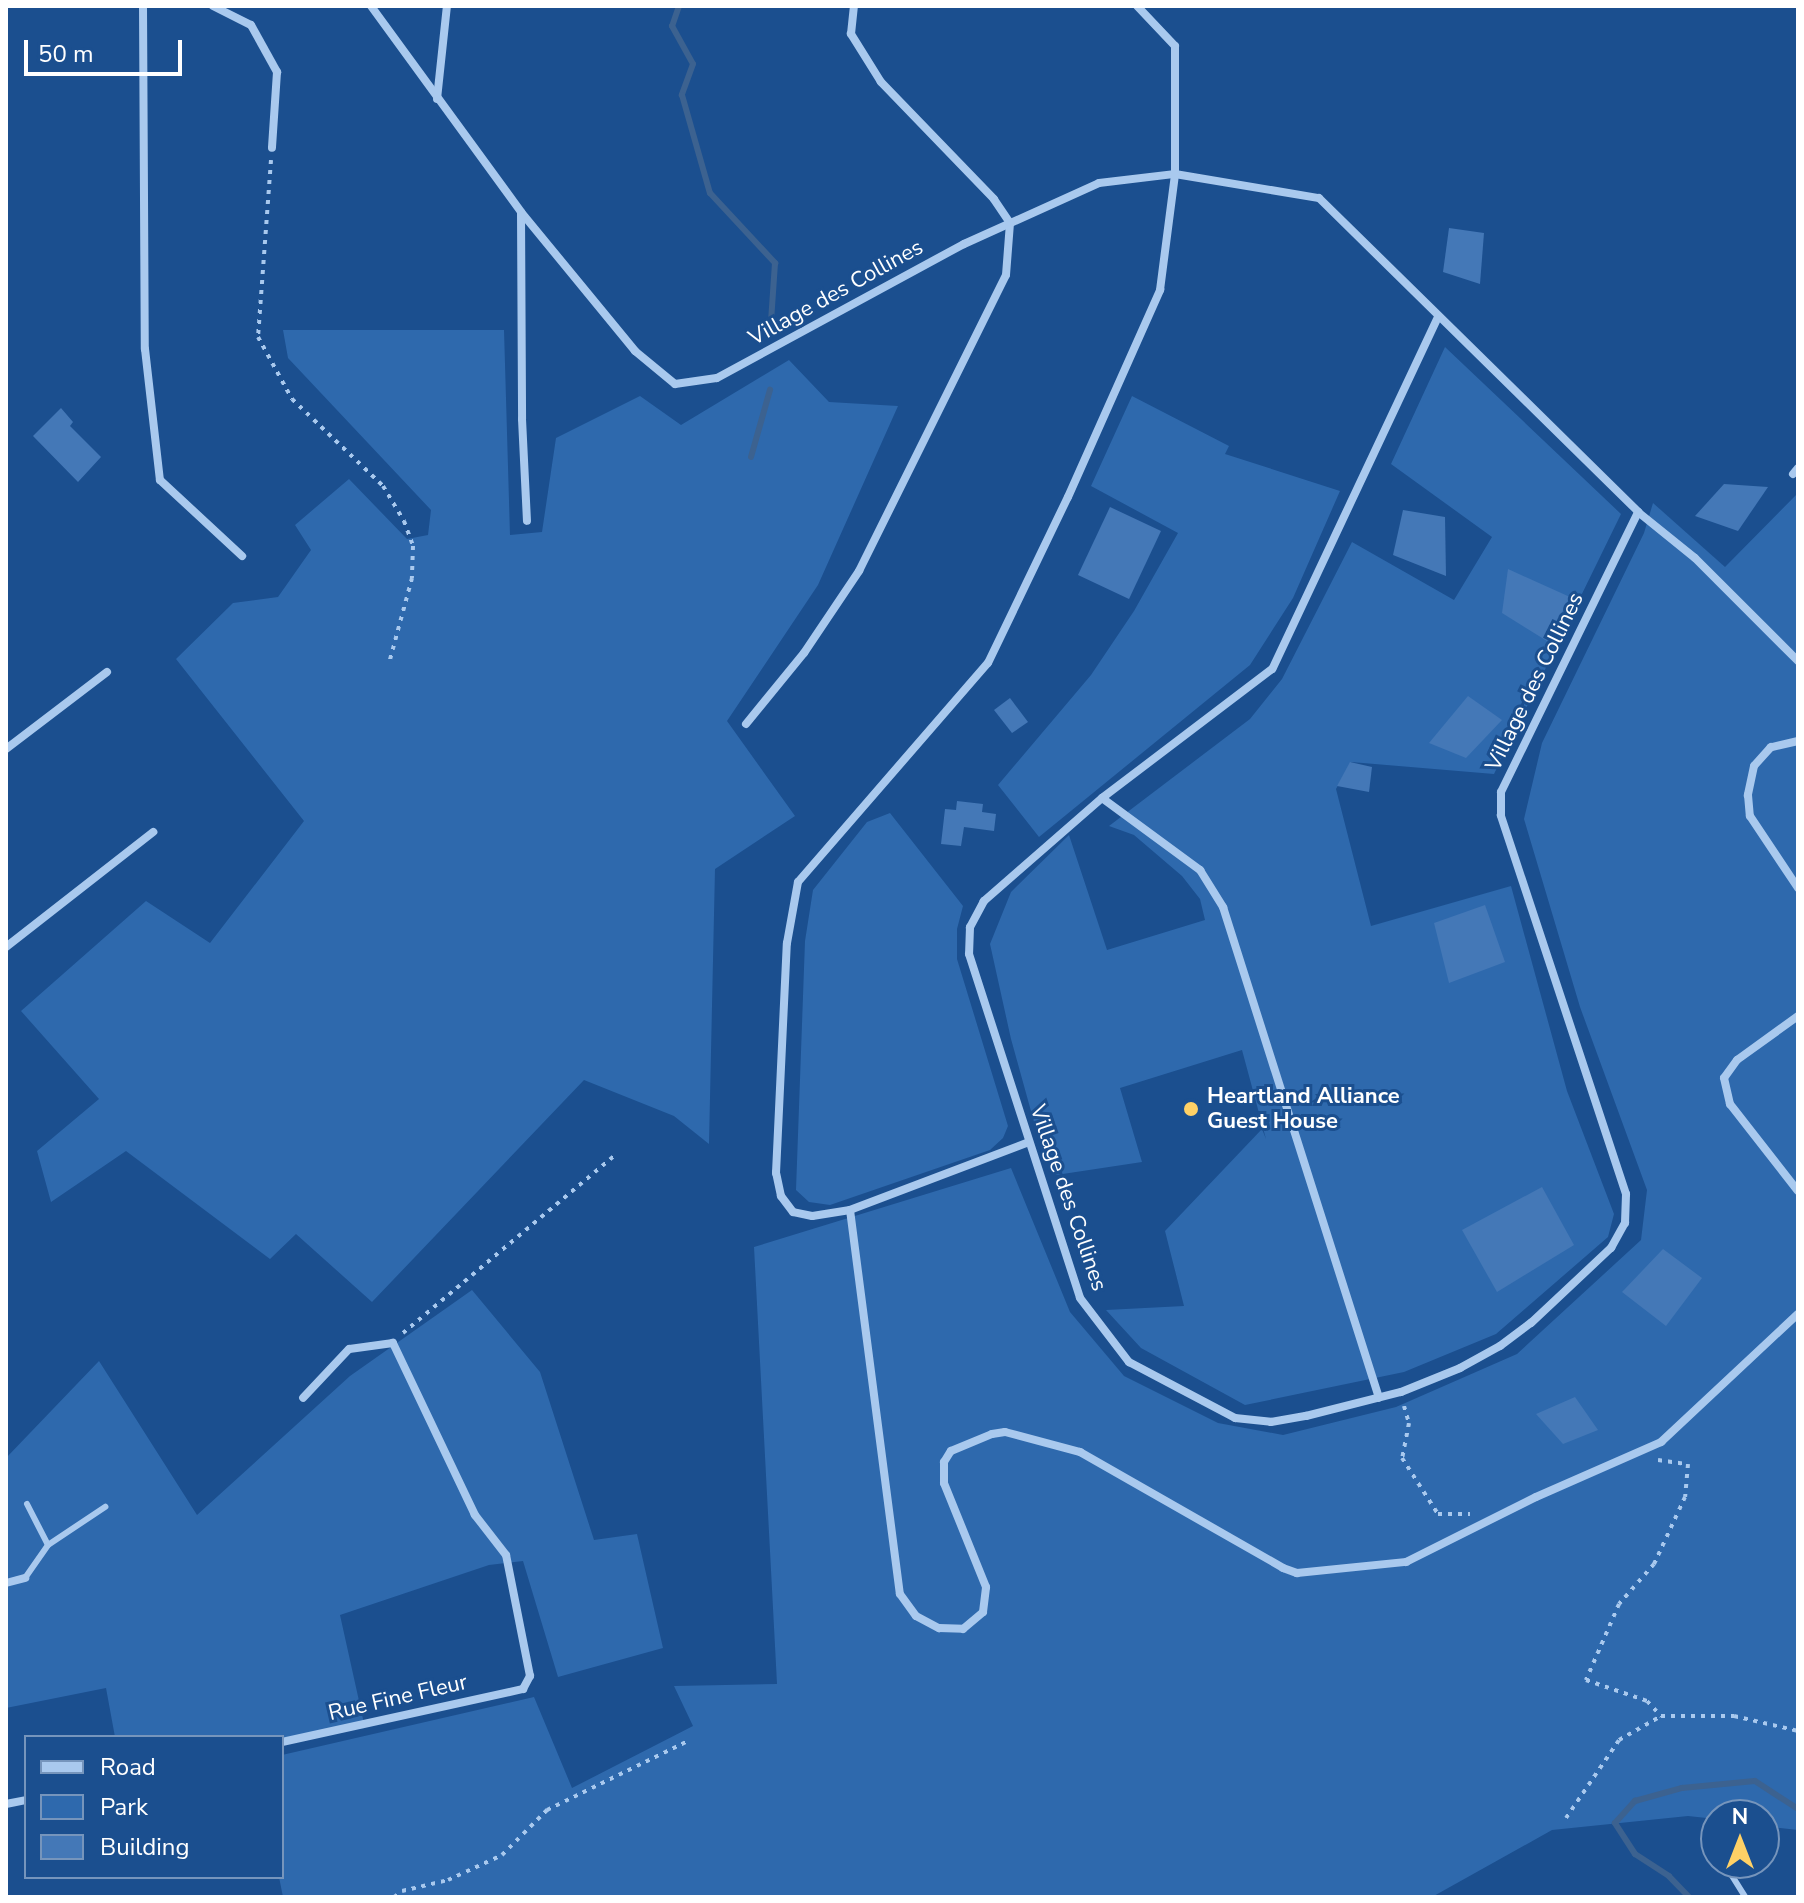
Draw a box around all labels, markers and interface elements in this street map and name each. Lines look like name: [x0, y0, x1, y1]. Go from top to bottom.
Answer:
scale bar: [28, 24, 186, 74]
text: 50 m: [38, 38, 94, 70]
street label: Village des Collines: [744, 234, 928, 352]
street label: Village des Collines: [1480, 589, 1590, 775]
place label: Heartland Alliance Guest House: [1207, 1083, 1400, 1134]
marker: Heartland Alliance Guest House: [1182, 1100, 1200, 1118]
street label: Village des Collines: [1024, 1101, 1112, 1295]
street label: Rue Fine Fleur: [326, 1669, 470, 1727]
legend: [24, 1735, 284, 1879]
text: Road: [100, 1751, 156, 1783]
text: Park: [100, 1791, 148, 1823]
north arrow: [1700, 1799, 1780, 1879]
text: N: [1732, 1802, 1748, 1832]
text: Building: [100, 1831, 190, 1863]

